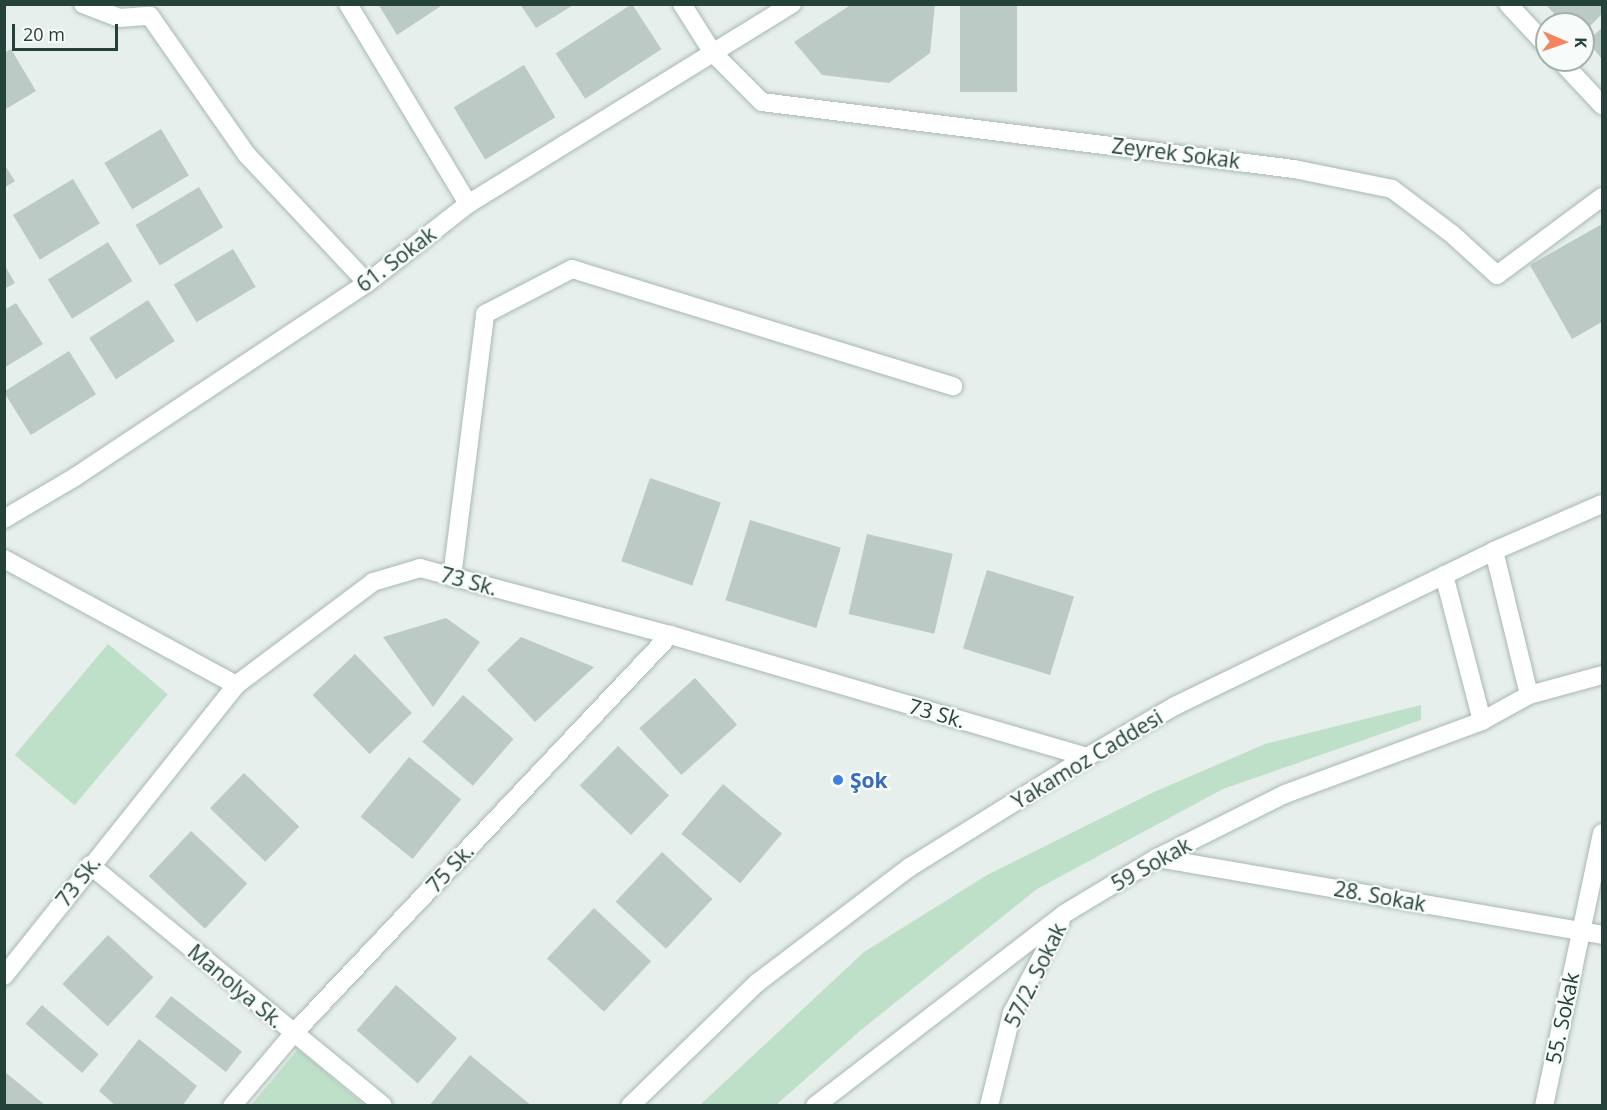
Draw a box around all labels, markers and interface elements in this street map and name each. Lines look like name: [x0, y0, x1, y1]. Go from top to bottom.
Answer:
scale bar: [15, 12, 122, 50]
north arrow: [1535, 12, 1595, 72]
text: 20 m: [23, 22, 65, 46]
text: K: [1570, 37, 1592, 48]
street label: Zeyrek Sokak: [1110, 133, 1242, 173]
street label: 61. Sokak: [351, 221, 441, 297]
street label: 73 Sk.: [438, 561, 500, 601]
street label: 73 Sk.: [906, 693, 968, 733]
street label: Yakamoz Caddesi: [1007, 704, 1167, 814]
place label: Şok: [850, 767, 888, 793]
marker: Şok: [831, 773, 845, 787]
street label: 59 Sokak: [1107, 832, 1195, 896]
street label: 75 Sk.: [421, 838, 479, 898]
street label: 73 Sk.: [50, 851, 106, 911]
street label: 28. Sokak: [1332, 876, 1428, 916]
street label: 57/2. Sokak: [999, 919, 1071, 1031]
street label: Manolya Sk.: [183, 939, 289, 1033]
street label: 55. Sokak: [1540, 970, 1584, 1066]

